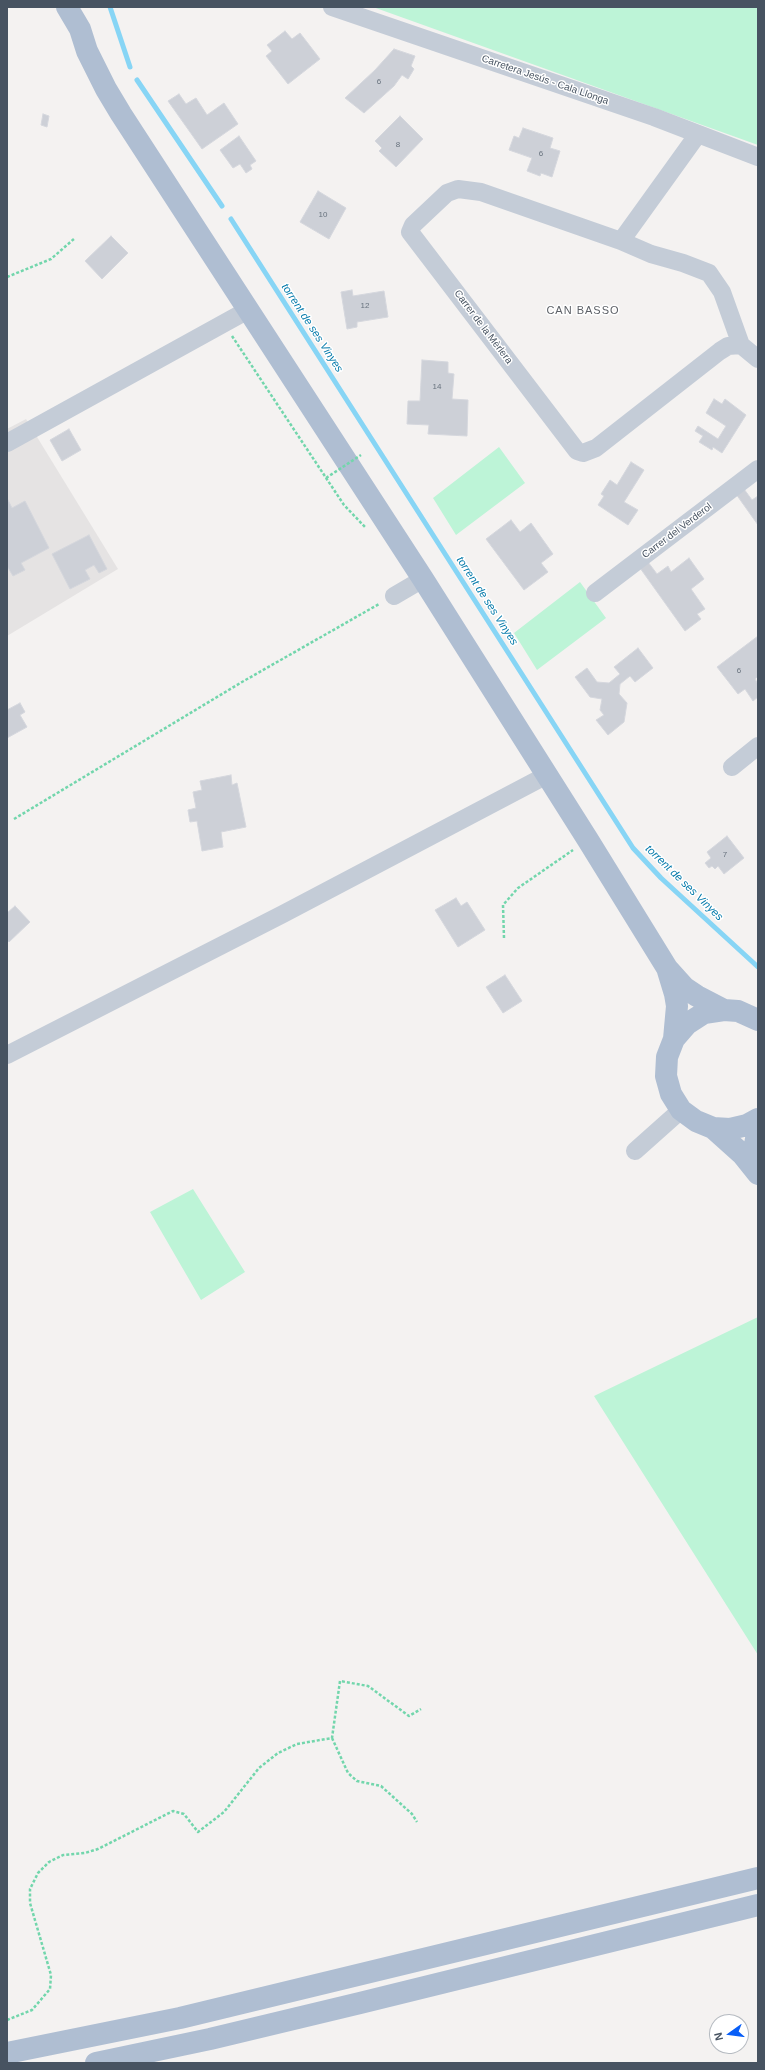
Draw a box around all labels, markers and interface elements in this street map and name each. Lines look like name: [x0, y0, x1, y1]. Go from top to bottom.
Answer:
street label: Carretera Jesús - Cala Llonga: [480, 53, 610, 107]
house number: 6: [377, 77, 381, 87]
house number: 8: [396, 140, 400, 150]
house number: 6: [539, 149, 543, 159]
house number: 10: [319, 210, 327, 220]
water label: torrent de ses Vinyes: [278, 281, 346, 375]
street label: Carrer de la Mèrlera: [451, 288, 515, 366]
house number: 12: [361, 301, 369, 311]
district label: CAN BASSO: [546, 304, 620, 318]
house number: 14: [433, 382, 441, 392]
street label: Carrer del Verderol: [640, 501, 714, 561]
water label: torrent de ses Vinyes: [453, 554, 521, 648]
house number: 6: [737, 666, 741, 676]
water label: torrent de ses Vinyes: [642, 842, 726, 924]
house number: 7: [723, 850, 727, 860]
north arrow: [709, 2014, 749, 2054]
text: N: [712, 2031, 725, 2042]

